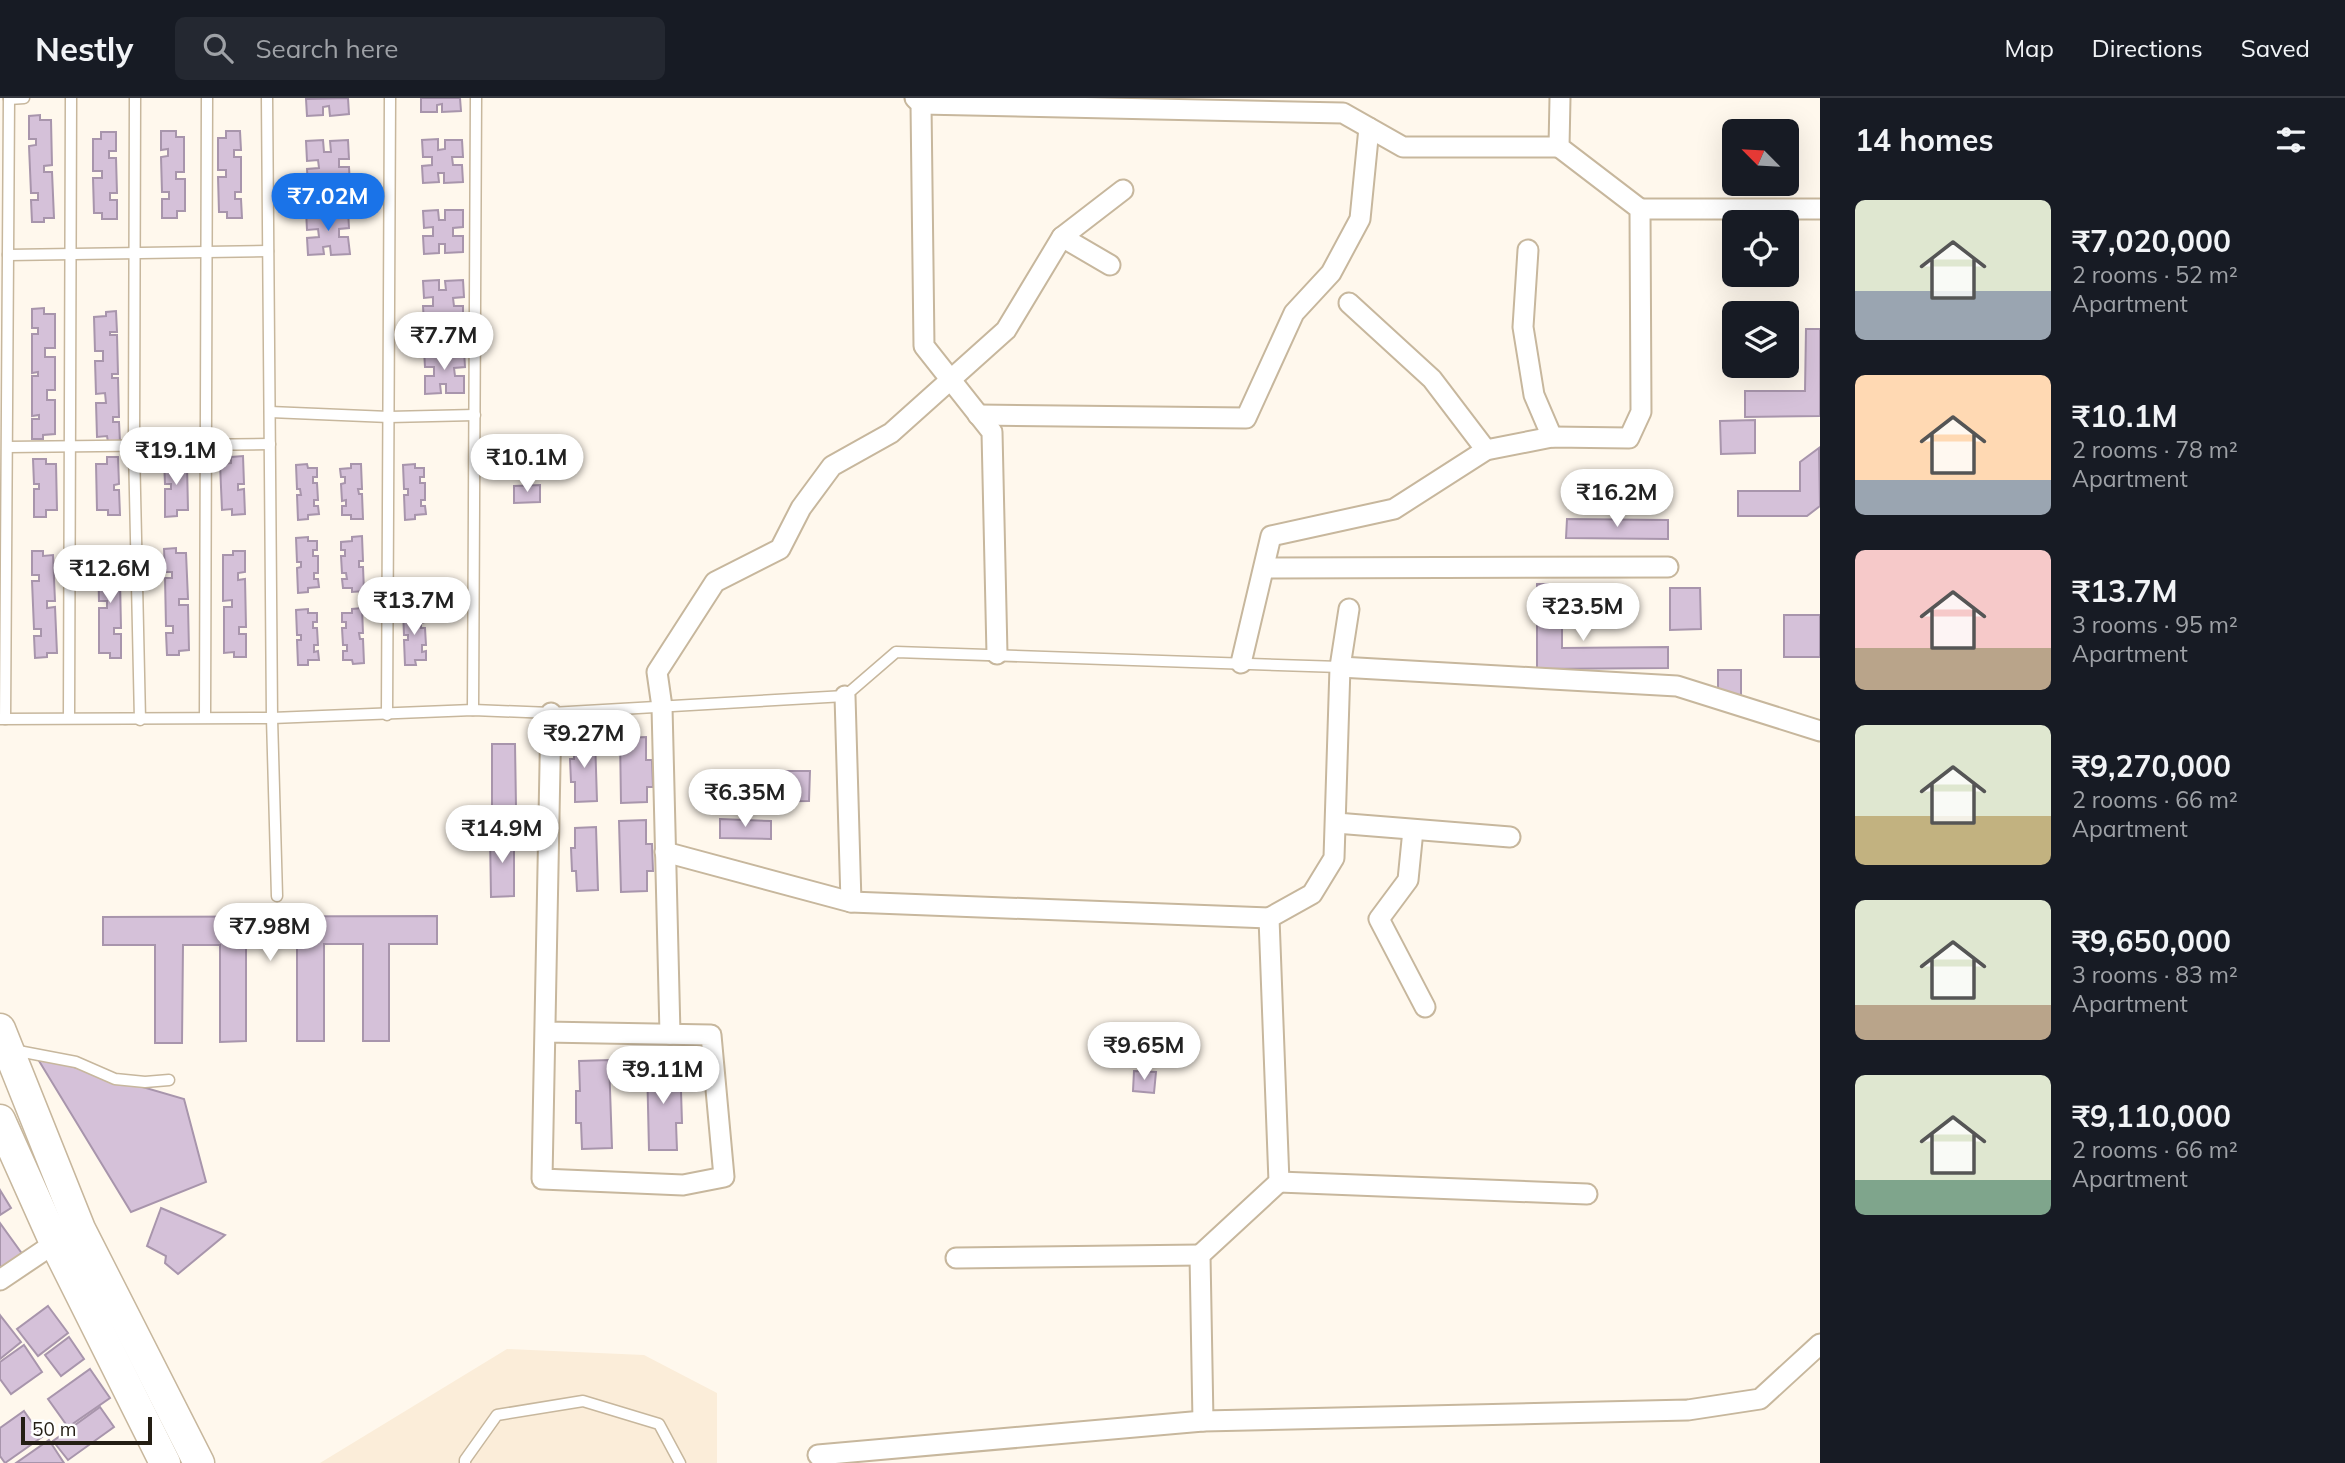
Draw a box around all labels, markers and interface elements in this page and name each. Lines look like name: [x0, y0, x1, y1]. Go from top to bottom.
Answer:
search box: [175, 17, 665, 80]
text: Nestly: [35, 28, 133, 69]
icon: search: [199, 29, 237, 67]
text: Search here: [255, 32, 398, 65]
text: Map: [2004, 33, 2054, 63]
text: Directions: [2092, 33, 2203, 63]
text: Saved: [2241, 33, 2310, 63]
north arrow: [1722, 119, 1799, 196]
map controls: [1722, 119, 1799, 378]
text: 14 homes: [1855, 121, 1994, 159]
icon: filters: [2272, 121, 2310, 159]
pin: ₹7.02M: [271, 174, 385, 233]
text: ₹7.02M: [288, 181, 368, 210]
button: locate: [1722, 210, 1799, 287]
text: ₹7,020,000: [2072, 222, 2231, 260]
icon: home: [1911, 228, 1995, 312]
text: 2 rooms · 52 m²: [2072, 260, 2238, 289]
text: Apartment: [2072, 289, 2188, 318]
button: layers: [1722, 301, 1799, 378]
pin: ₹7.7M: [395, 313, 493, 372]
text: ₹7.7M: [410, 320, 478, 349]
text: ₹10.1M: [2072, 397, 2178, 435]
icon: home: [1911, 403, 1995, 487]
pin: ₹19.1M: [119, 428, 233, 487]
pin: ₹10.1M: [470, 434, 584, 494]
text: ₹19.1M: [136, 435, 216, 464]
text: 2 rooms · 78 m²: [2072, 435, 2238, 464]
text: ₹10.1M: [487, 442, 567, 471]
text: Apartment: [2072, 464, 2188, 493]
pin: ₹16.2M: [1560, 470, 1674, 529]
text: ₹16.2M: [1577, 477, 1657, 506]
pin: ₹12.6M: [53, 546, 167, 605]
text: ₹12.6M: [70, 553, 150, 582]
text: ₹13.7M: [2072, 572, 2178, 610]
pin: ₹13.7M: [357, 578, 471, 637]
icon: home: [1911, 578, 1995, 662]
pin: ₹23.5M: [1526, 584, 1640, 643]
text: ₹13.7M: [374, 585, 454, 614]
text: ₹23.5M: [1543, 591, 1623, 620]
text: 3 rooms · 95 m²: [2072, 610, 2238, 639]
text: Apartment: [2072, 639, 2188, 668]
pin: ₹9.27M: [527, 710, 641, 770]
text: ₹9.27M: [544, 718, 624, 747]
text: ₹9,270,000: [2072, 747, 2231, 785]
icon: home: [1911, 753, 1995, 837]
pin: ₹6.35M: [688, 770, 802, 829]
text: ₹6.35M: [705, 777, 785, 806]
text: 2 rooms · 66 m²: [2072, 785, 2238, 814]
pin: ₹14.9M: [445, 806, 559, 865]
text: ₹14.9M: [462, 813, 542, 842]
text: Apartment: [2072, 814, 2188, 843]
pin: ₹7.98M: [213, 904, 327, 963]
text: ₹7.98M: [230, 911, 310, 940]
text: ₹9,650,000: [2072, 922, 2231, 960]
icon: home: [1911, 928, 1995, 1012]
text: 3 rooms · 83 m²: [2072, 960, 2238, 989]
text: Apartment: [2072, 989, 2188, 1018]
pin: ₹9.65M: [1087, 1023, 1201, 1082]
text: ₹9.65M: [1104, 1030, 1184, 1059]
pin: ₹9.11M: [606, 1046, 720, 1106]
text: ₹9.11M: [623, 1054, 703, 1083]
text: ₹9,110,000: [2072, 1097, 2231, 1135]
icon: home: [1911, 1103, 1995, 1187]
text: 2 rooms · 66 m²: [2072, 1135, 2238, 1164]
text: Apartment: [2072, 1164, 2188, 1193]
scale bar: [21, 1414, 152, 1446]
text: 50 m: [32, 1417, 76, 1441]

